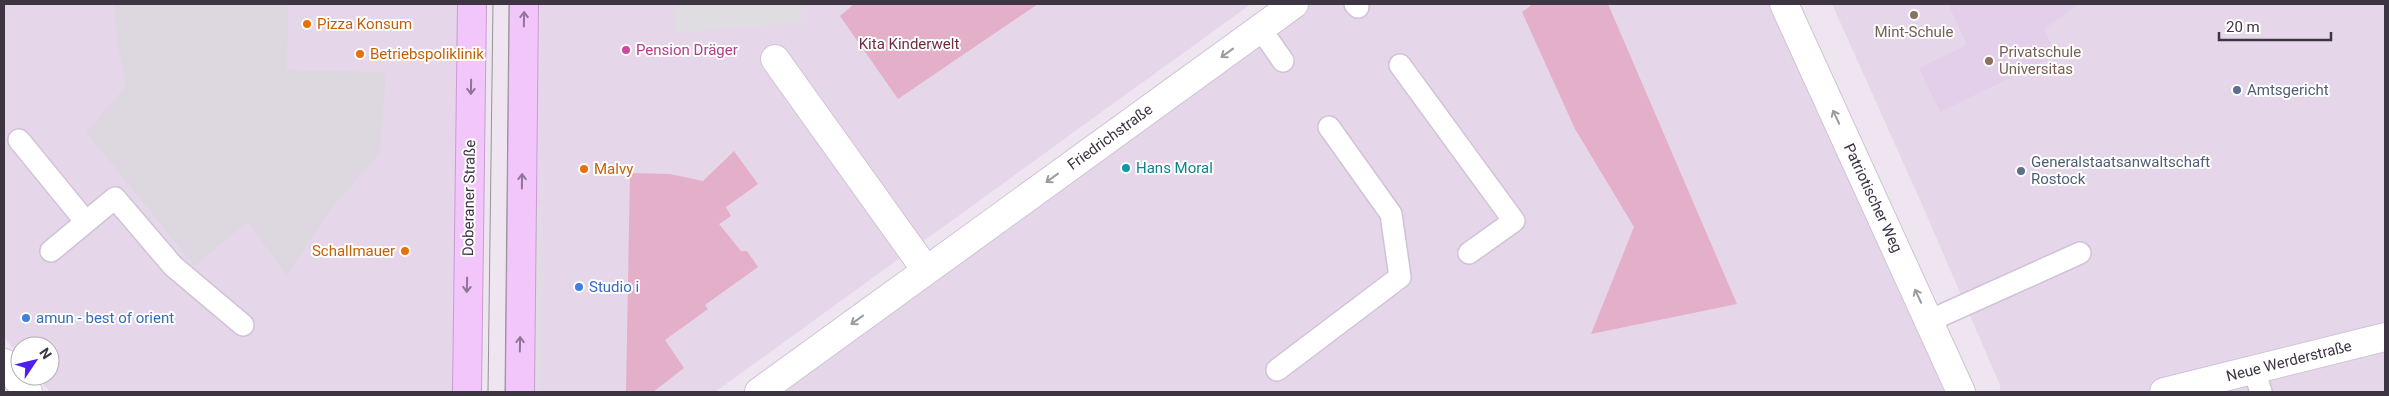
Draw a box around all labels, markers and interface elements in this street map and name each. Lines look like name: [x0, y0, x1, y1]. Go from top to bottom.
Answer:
marker: Mint-Schule: [1908, 9, 1920, 21]
scale bar: [2219, 10, 2332, 42]
one-way arrow: [519, 11, 529, 27]
place label: Pizza Konsum: [317, 15, 412, 33]
marker: Pizza Konsum: [301, 18, 313, 30]
text: 20 m: [2226, 18, 2260, 36]
place label: Mint-Schule: [1875, 23, 1954, 41]
park label: Kita Kinderwelt: [859, 35, 959, 53]
place label: Pension Dräger: [636, 41, 738, 59]
place label: Privatschule Universitas: [1999, 43, 2081, 78]
marker: Pension Dräger: [620, 44, 632, 56]
place label: Betriebspoliklinik: [370, 45, 484, 63]
marker: Betriebspoliklinik: [354, 48, 366, 60]
one-way arrow: [1220, 48, 1234, 58]
marker: Privatschule Universitas: [1983, 55, 1995, 67]
one-way arrow: [466, 79, 475, 95]
place label: Amtsgericht: [2247, 81, 2329, 99]
marker: Amtsgericht: [2231, 84, 2243, 96]
street label: Friedrichstraße: [1064, 100, 1156, 174]
one-way arrow: [1830, 110, 1840, 125]
street label: Doberaner Straße: [459, 140, 479, 256]
street label: Patriotischer Weg: [1840, 141, 1906, 255]
place label: Generalstaatsanwaltschaft Rostock: [2031, 153, 2210, 188]
place label: Hans Moral: [1136, 159, 1213, 177]
place label: Malvy: [594, 160, 633, 178]
marker: Hans Moral: [1120, 162, 1132, 174]
marker: Malvy: [578, 163, 590, 175]
marker: Generalstaatsanwaltschaft Rostock: [2015, 165, 2027, 177]
one-way arrow: [517, 173, 527, 190]
one-way arrow: [1046, 173, 1059, 184]
place label: Schallmauer: [312, 242, 395, 260]
marker: Schallmauer: [399, 245, 411, 257]
one-way arrow: [463, 277, 472, 293]
place label: Studio i: [589, 278, 639, 296]
marker: Studio i: [573, 281, 585, 293]
one-way arrow: [1912, 289, 1922, 304]
place label: amun - best of orient: [36, 309, 174, 327]
marker: amun - best of orient: [20, 312, 32, 324]
one-way arrow: [850, 315, 864, 325]
north arrow: [10, 336, 60, 386]
one-way arrow: [515, 336, 525, 352]
street label: Neue Werderstraße: [2224, 337, 2354, 385]
text: N: [36, 345, 55, 362]

